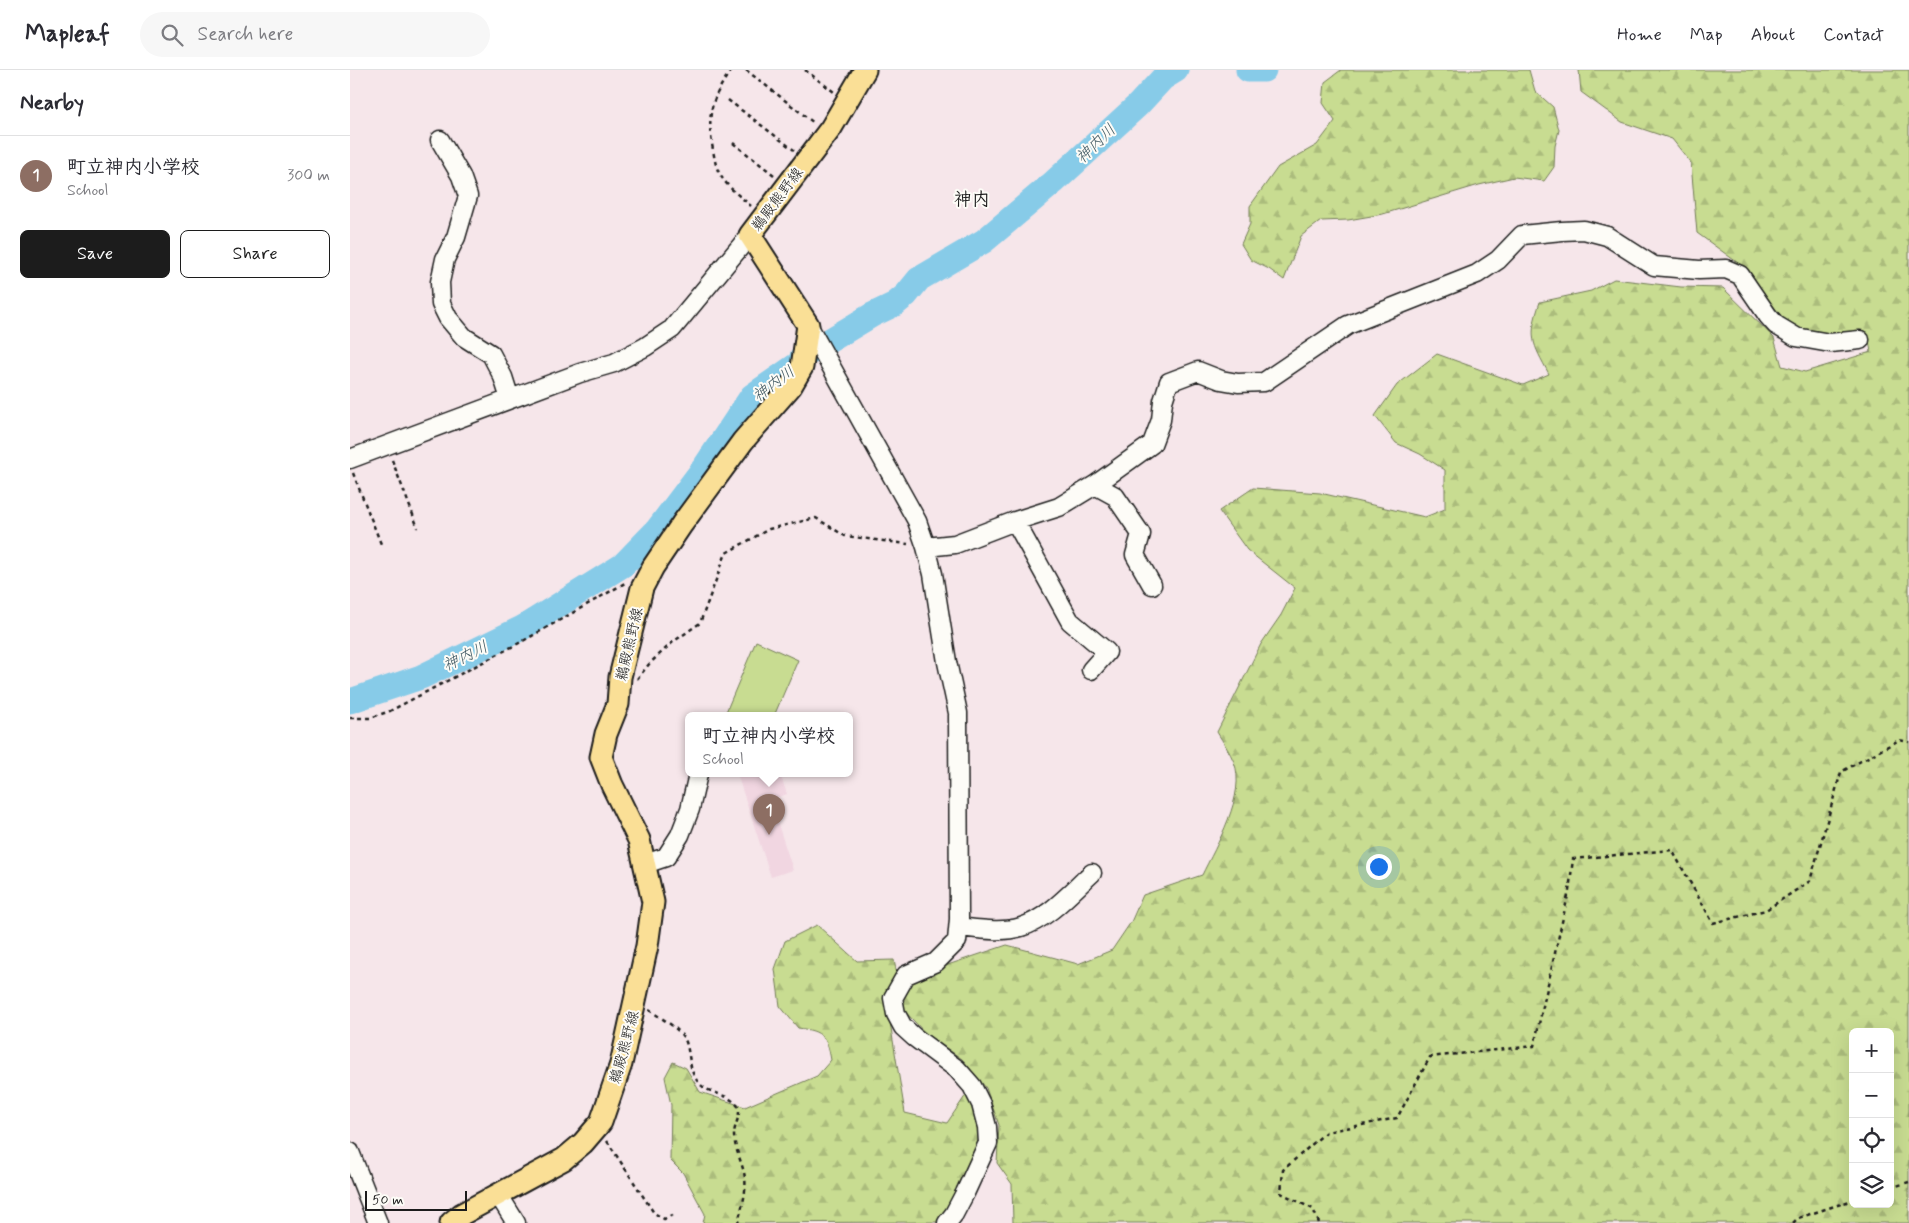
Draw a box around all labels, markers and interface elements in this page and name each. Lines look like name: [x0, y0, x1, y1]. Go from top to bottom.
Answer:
search box: [140, 12, 490, 57]
text: Mapleaf: [25, 19, 110, 50]
icon: search: [158, 21, 186, 49]
text: Search here: [198, 22, 293, 47]
text: Home: [1617, 23, 1662, 47]
text: Map: [1690, 23, 1723, 47]
text: About: [1751, 23, 1795, 47]
text: Contact: [1823, 23, 1884, 47]
text: Nearby: [20, 89, 84, 117]
water label: 神内川: [1071, 120, 1121, 168]
text: 町立神内小学校: [67, 155, 200, 180]
street label: 鵜殿熊野線: [747, 164, 808, 236]
text: 1: [32, 165, 40, 186]
text: 300 m: [287, 165, 330, 186]
text: School: [67, 180, 108, 201]
district label: 神内: [954, 188, 990, 212]
button: Save: [20, 230, 170, 278]
button: Share: [180, 230, 330, 278]
water label: 神内川: [748, 361, 799, 407]
street label: 鵜殿熊野線: [612, 605, 648, 683]
water label: 神内川: [439, 636, 492, 676]
popup: [685, 712, 853, 777]
text: 町立神内小学校: [702, 724, 836, 749]
text: School: [702, 749, 744, 770]
pin: 1: [753, 794, 785, 835]
your location: [1366, 854, 1392, 880]
street label: 鵜殿熊野線: [606, 1008, 644, 1086]
map controls: [1849, 1028, 1894, 1208]
button: +: [1849, 1028, 1894, 1073]
button: −: [1849, 1073, 1894, 1118]
button: locate: [1849, 1118, 1894, 1163]
button: layers: [1849, 1163, 1894, 1208]
scale bar: [365, 1188, 468, 1211]
text: 50 m: [372, 1191, 403, 1209]

